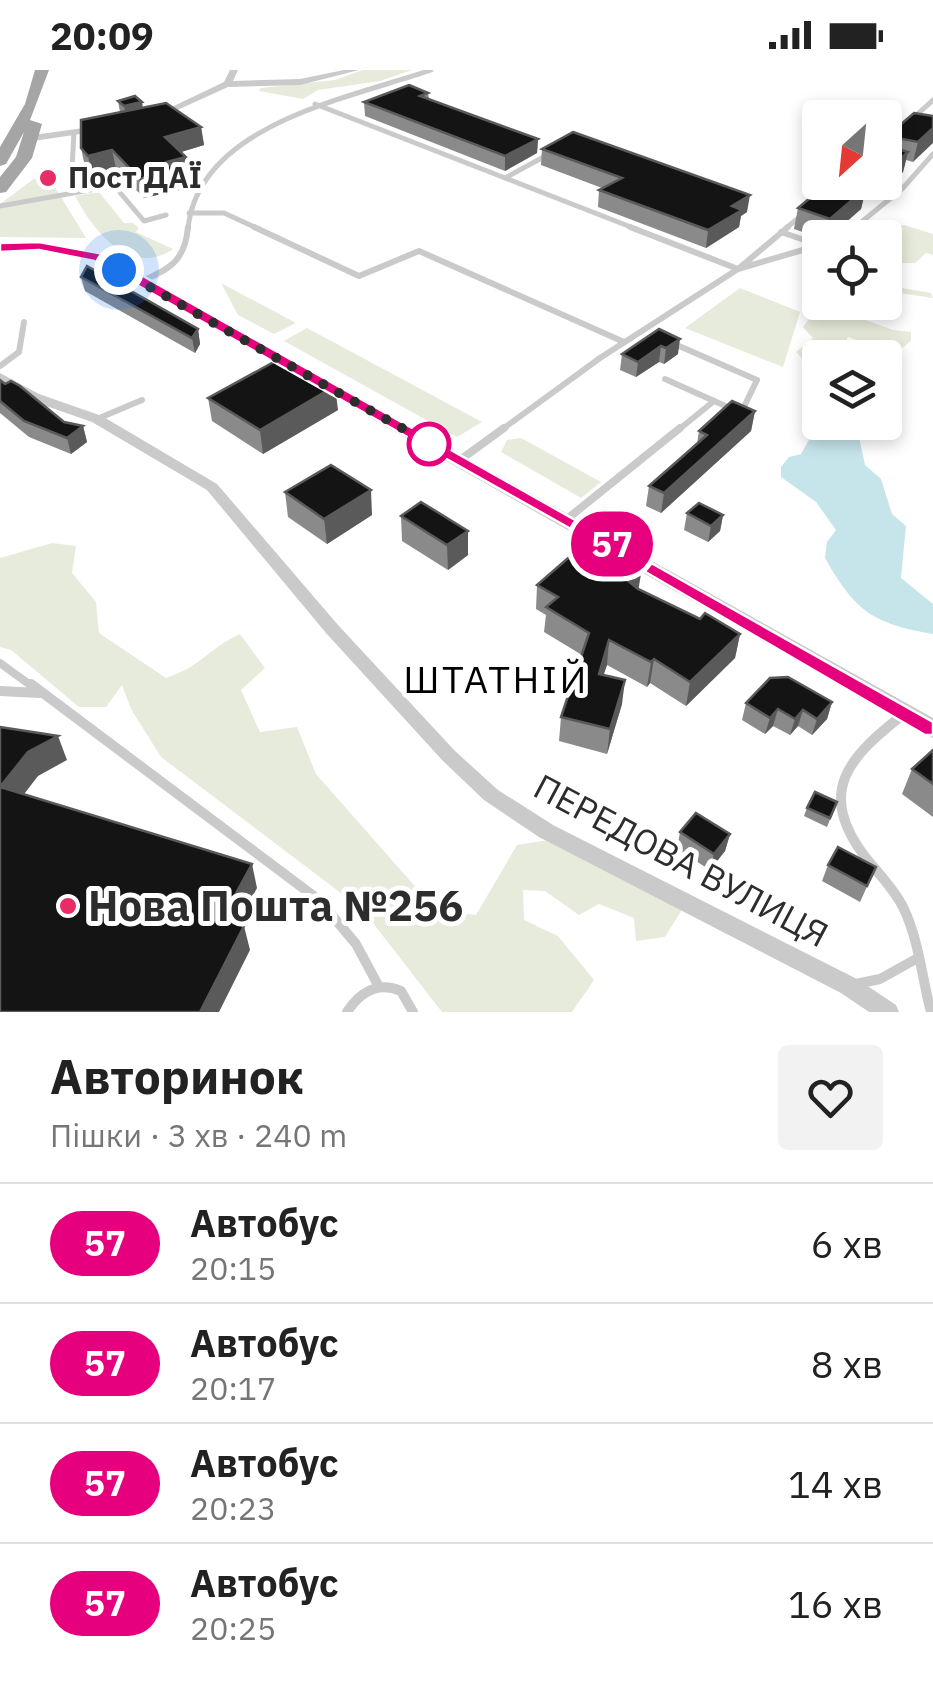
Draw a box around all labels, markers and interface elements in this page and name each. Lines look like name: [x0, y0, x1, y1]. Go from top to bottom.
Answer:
text: 20:09: [50, 11, 154, 60]
north arrow: [802, 100, 902, 200]
map controls: [802, 100, 902, 440]
place label: Пост ДАЇ: [68, 157, 202, 196]
marker: Пост ДАЇ: [37, 167, 59, 189]
button: locate: [802, 220, 902, 320]
your location: [94, 245, 144, 295]
button: layers: [802, 340, 902, 440]
unlabelled marker: [408, 423, 450, 465]
line badge: 57: [567, 512, 657, 576]
text: 57: [591, 521, 633, 567]
district label: ШТАТНІЙ: [403, 654, 589, 703]
street label: ПЕРЕДОВА ВУЛИЦЯ: [526, 763, 837, 957]
place label: Нова Пошта №256: [88, 878, 463, 933]
marker: Нова Пошта №256: [57, 895, 79, 917]
text: Авторинок: [50, 1045, 304, 1107]
button: heart: [778, 1045, 883, 1150]
text: Пішки · 3 хв · 240 m: [50, 1114, 347, 1156]
text: Автобус: [190, 1198, 339, 1247]
text: 6 хв: [811, 1219, 883, 1268]
text: 57: [84, 1220, 126, 1266]
text: 20:15: [190, 1247, 276, 1289]
text: Автобус: [190, 1318, 339, 1367]
text: 8 хв: [811, 1339, 883, 1388]
text: 57: [84, 1340, 126, 1386]
text: 20:17: [190, 1367, 276, 1409]
text: Автобус: [190, 1438, 339, 1487]
text: 14 хв: [788, 1459, 883, 1508]
text: 57: [84, 1460, 126, 1506]
text: 20:23: [190, 1487, 276, 1529]
text: Автобус: [190, 1558, 339, 1607]
text: 16 хв: [788, 1579, 883, 1628]
text: 57: [84, 1580, 126, 1626]
text: 20:25: [190, 1607, 276, 1649]

